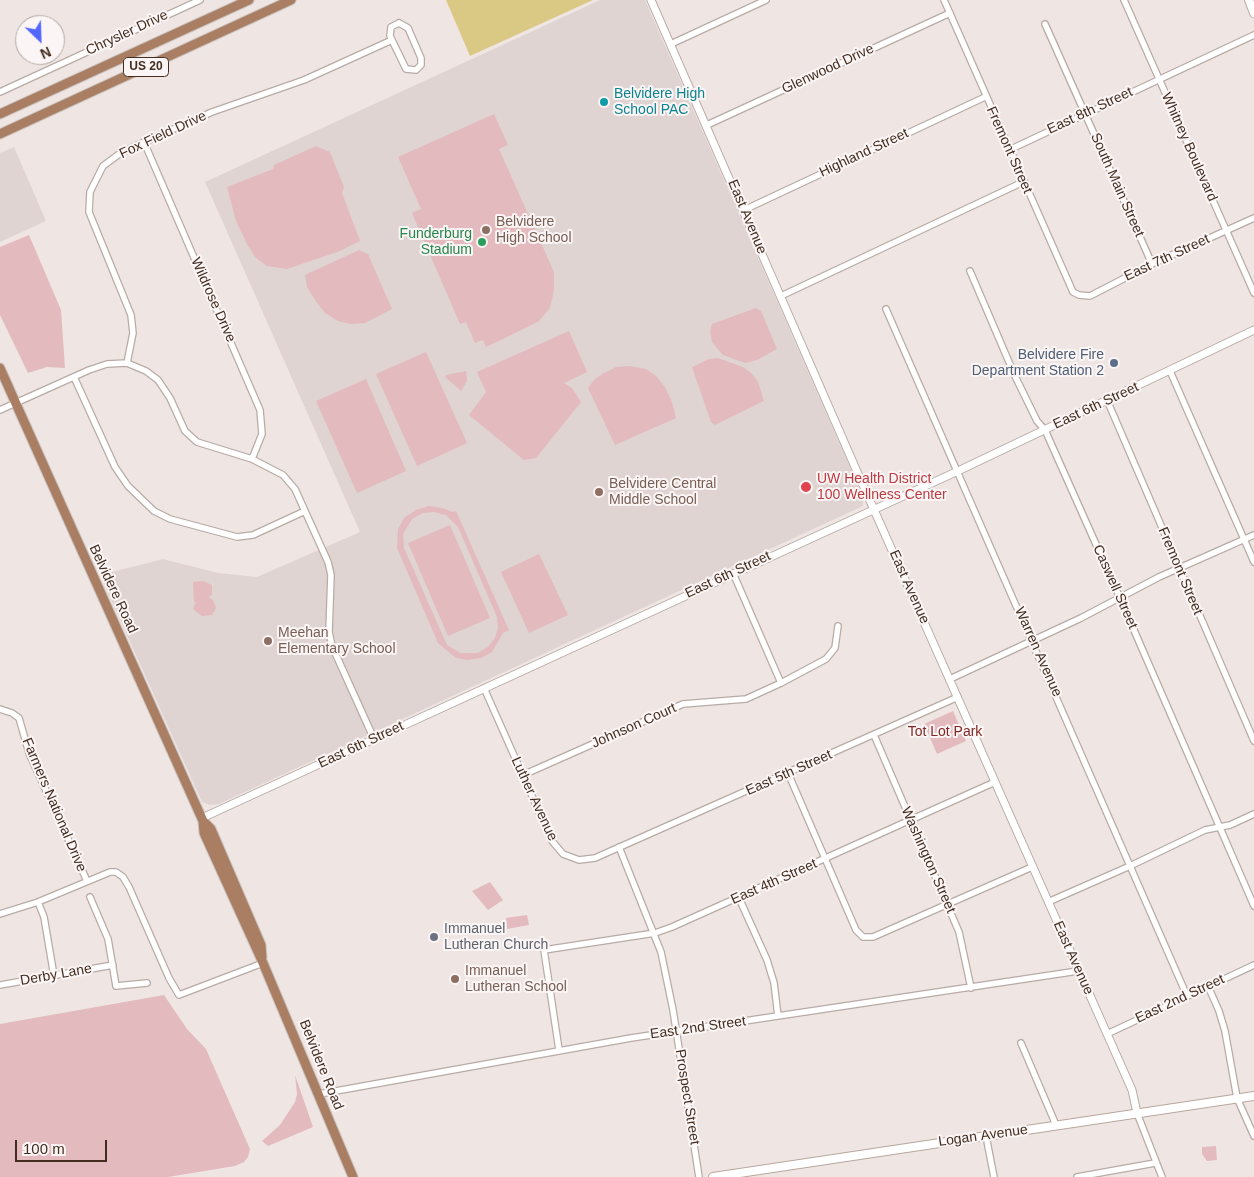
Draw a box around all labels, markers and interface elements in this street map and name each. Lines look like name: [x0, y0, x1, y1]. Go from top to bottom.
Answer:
street label: Chrysler Drive: [83, 7, 171, 59]
north arrow: [15, 15, 65, 65]
street label: Glenwood Drive: [779, 40, 877, 98]
text: N: [38, 43, 54, 62]
road number: US 20: [124, 58, 168, 76]
street label: East 8th Street: [1044, 84, 1136, 138]
place label: Belvidere High School PAC: [614, 86, 705, 118]
street label: Whitney Boulevard: [1157, 90, 1221, 204]
marker: Belvidere High School PAC: [598, 96, 610, 108]
street label: Fremont Street: [982, 104, 1036, 196]
street label: Fox Field Drive: [117, 107, 209, 163]
street label: Highland Street: [817, 125, 911, 181]
street label: South Main Street: [1087, 130, 1147, 240]
street label: East Avenue: [724, 177, 770, 257]
place label: Belvidere High School: [496, 214, 571, 246]
marker: Belvidere High School: [480, 224, 492, 236]
place label: Funderburg Stadium: [400, 226, 472, 258]
street label: East 7th Street: [1121, 231, 1213, 285]
marker: Funderburg Stadium: [476, 236, 488, 248]
street label: Wildrose Drive: [187, 255, 239, 345]
place label: Belvidere Fire Department Station 2: [972, 347, 1104, 380]
marker: Belvidere Fire Department Station 2: [1108, 357, 1120, 369]
street label: East 6th Street: [1050, 379, 1142, 433]
place label: UW Health District 100 Wellness Center: [817, 471, 947, 504]
place label: Belvidere Central Middle School: [609, 476, 716, 508]
marker: UW Health District 100 Wellness Center: [799, 480, 813, 494]
marker: Belvidere Central Middle School: [593, 486, 605, 498]
street label: Fremont Street: [1154, 525, 1206, 617]
street label: Belvidere Road: [85, 542, 141, 636]
street label: Caswell Street: [1089, 542, 1141, 632]
street label: East Avenue: [885, 547, 933, 627]
street label: East 6th Street: [682, 548, 774, 602]
street label: Warren Avenue: [1011, 605, 1065, 699]
place label: Meehan Elementary School: [278, 625, 396, 658]
marker: Meehan Elementary School: [262, 635, 274, 647]
street label: Johnson Court: [589, 700, 679, 752]
street label: East 6th Street: [315, 718, 407, 772]
park label: Tot Lot Park: [908, 724, 982, 740]
street label: Farmers National Drive: [18, 735, 90, 875]
street label: East 5th Street: [743, 746, 835, 800]
street label: Luther Avenue: [507, 754, 561, 844]
street label: Washington Street: [897, 804, 959, 916]
street label: East 4th Street: [728, 855, 820, 909]
street label: East Avenue: [1049, 918, 1097, 998]
place label: Immanuel Lutheran Church: [444, 921, 548, 954]
marker: Immanuel Lutheran Church: [428, 931, 440, 943]
street label: Derby Lane: [19, 960, 93, 990]
place label: Immanuel Lutheran School: [465, 963, 567, 996]
street label: East 2nd Street: [1133, 971, 1227, 1027]
marker: Immanuel Lutheran School: [449, 973, 461, 985]
street label: East 2nd Street: [649, 1013, 747, 1043]
street label: Belvidere Road: [295, 1017, 347, 1113]
street label: Prospect Street: [671, 1048, 703, 1146]
street label: Logan Avenue: [937, 1121, 1029, 1151]
scale bar: [18, 1130, 110, 1162]
text: 100 m: [23, 1140, 65, 1157]

